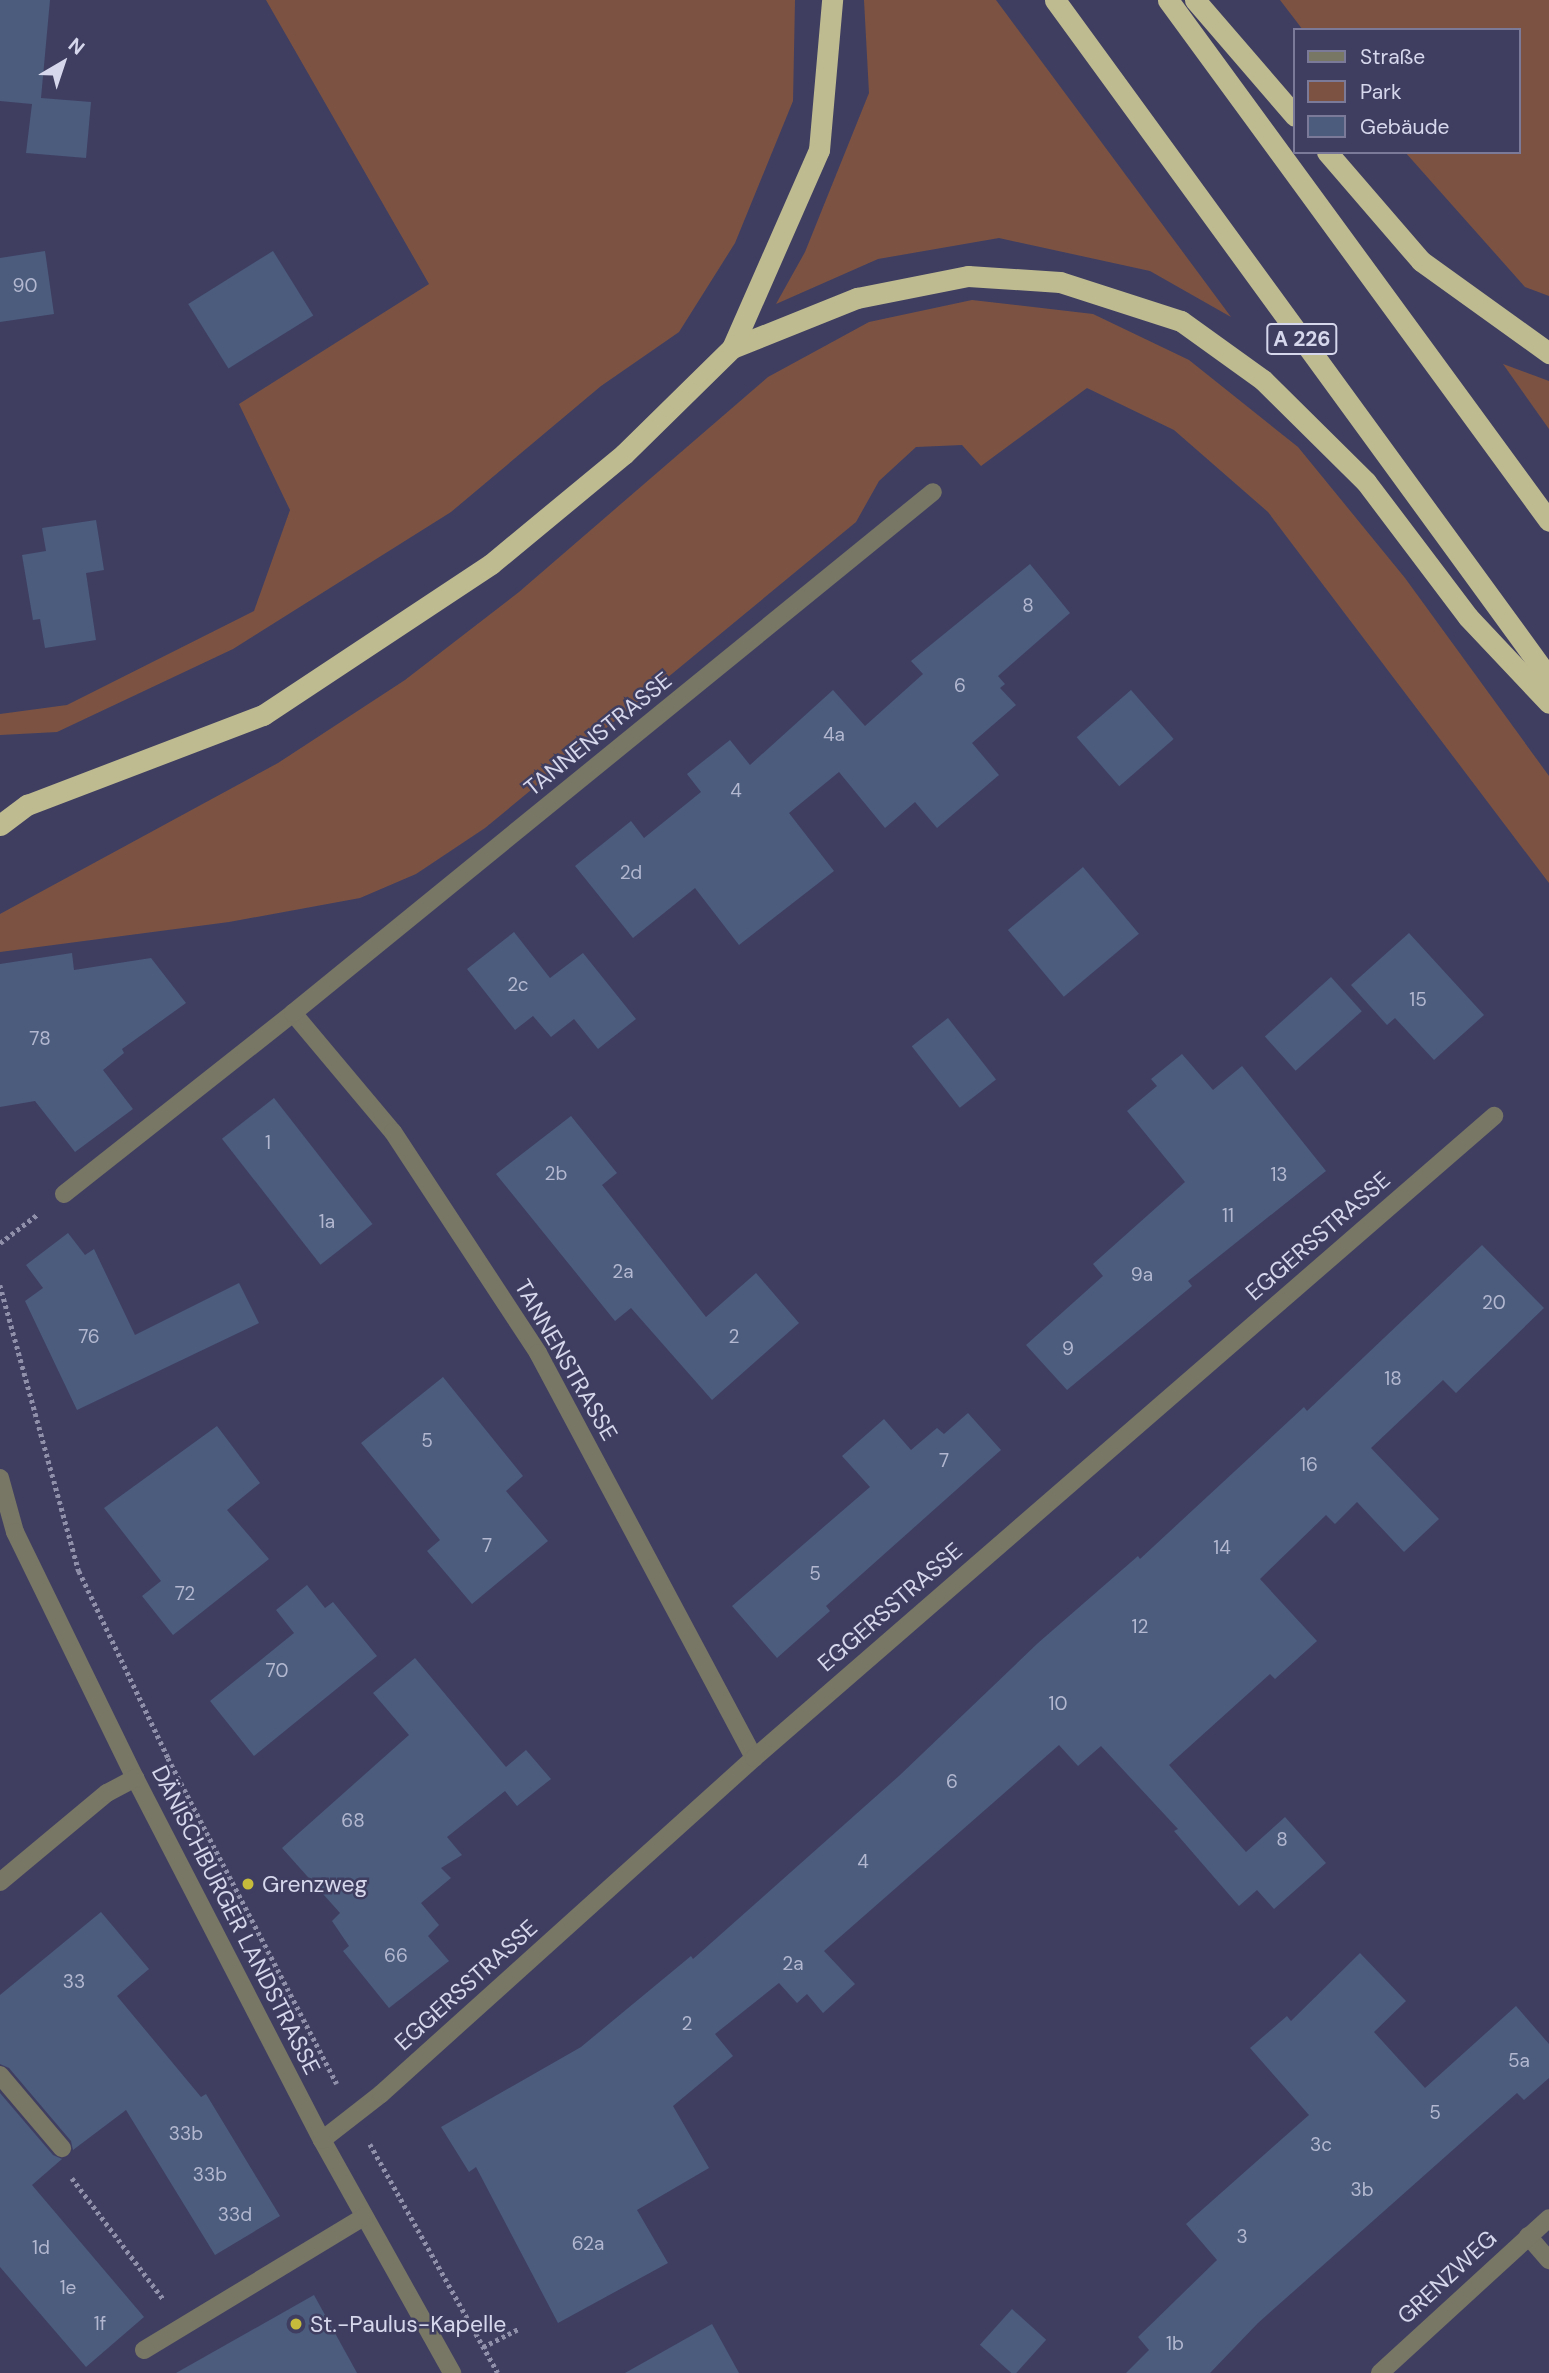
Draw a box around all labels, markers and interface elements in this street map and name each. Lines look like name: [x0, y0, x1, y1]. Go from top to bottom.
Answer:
north arrow: [28, 28, 98, 98]
legend: [1294, 28, 1521, 154]
text: N: [63, 32, 90, 60]
text: Straße: [1360, 43, 1425, 71]
text: Park: [1360, 78, 1401, 106]
text: Gebäude: [1360, 113, 1450, 141]
house number: 90: [13, 275, 37, 297]
road number: A 226: [1265, 322, 1339, 356]
house number: 8: [1022, 595, 1034, 617]
street label: TANNENSTRASSE: [519, 666, 677, 802]
house number: 6: [954, 675, 966, 697]
house number: 4a: [823, 724, 845, 746]
house number: 4: [730, 780, 742, 802]
house number: 2d: [620, 862, 642, 884]
house number: 2c: [507, 974, 529, 996]
house number: 15: [1409, 989, 1427, 1011]
house number: 78: [29, 1028, 51, 1050]
house number: 1: [265, 1132, 271, 1154]
house number: 2b: [545, 1163, 567, 1185]
house number: 13: [1270, 1164, 1288, 1186]
street label: EGGERSSTRASSE: [1240, 1166, 1396, 1306]
house number: 11: [1222, 1205, 1234, 1227]
house number: 1a: [319, 1211, 335, 1233]
house number: 2a: [612, 1261, 634, 1283]
house number: 9a: [1131, 1264, 1153, 1286]
street label: TANNENSTRASSE: [509, 1275, 623, 1445]
house number: 20: [1482, 1292, 1506, 1314]
house number: 76: [78, 1326, 100, 1348]
house number: 2: [729, 1326, 739, 1348]
house number: 9: [1062, 1338, 1074, 1360]
house number: 18: [1384, 1368, 1402, 1390]
house number: 5: [421, 1430, 433, 1452]
house number: 7: [939, 1450, 949, 1472]
house number: 16: [1300, 1454, 1318, 1476]
house number: 7: [482, 1535, 492, 1557]
street label: EGGERSSTRASSE: [812, 1537, 968, 1677]
house number: 14: [1213, 1537, 1231, 1559]
house number: 5: [809, 1563, 821, 1585]
house number: 72: [175, 1583, 195, 1605]
house number: 12: [1132, 1616, 1148, 1638]
house number: 70: [266, 1660, 288, 1682]
house number: 10: [1049, 1693, 1067, 1715]
street label: DÄNISCHBURGER LANDSTRASSE: [146, 1761, 326, 2079]
house number: 6: [946, 1771, 958, 1793]
house number: 68: [341, 1810, 365, 1832]
house number: 8: [1276, 1829, 1288, 1851]
house number: 4: [857, 1851, 869, 1873]
place label: Grenzweg: [262, 1870, 367, 1898]
marker: Grenzweg: [240, 1876, 256, 1892]
street label: EGGERSSTRASSE: [389, 1914, 543, 2056]
house number: 66: [384, 1945, 408, 1967]
house number: 2a: [782, 1953, 804, 1975]
house number: 33: [63, 1971, 85, 1993]
house number: 2: [682, 2013, 692, 2035]
house number: 5a: [1508, 2050, 1530, 2072]
house number: 5: [1429, 2102, 1441, 2124]
house number: 33b: [169, 2123, 203, 2145]
house number: 3c: [1310, 2134, 1332, 2156]
house number: 33b: [193, 2164, 227, 2186]
house number: 3b: [1350, 2179, 1374, 2201]
house number: 33d: [218, 2204, 252, 2226]
street label: GRENZWEG: [1392, 2224, 1502, 2330]
house number: 3: [1236, 2226, 1248, 2248]
house number: 62a: [572, 2233, 604, 2255]
house number: 1d: [32, 2237, 50, 2259]
house number: 1e: [60, 2277, 76, 2299]
place label: St.-Paulus-Kapelle: [310, 2310, 506, 2338]
house number: 1f: [94, 2313, 106, 2335]
marker: St.-Paulus-Kapelle: [288, 2316, 304, 2332]
house number: 1b: [1166, 2333, 1184, 2355]

